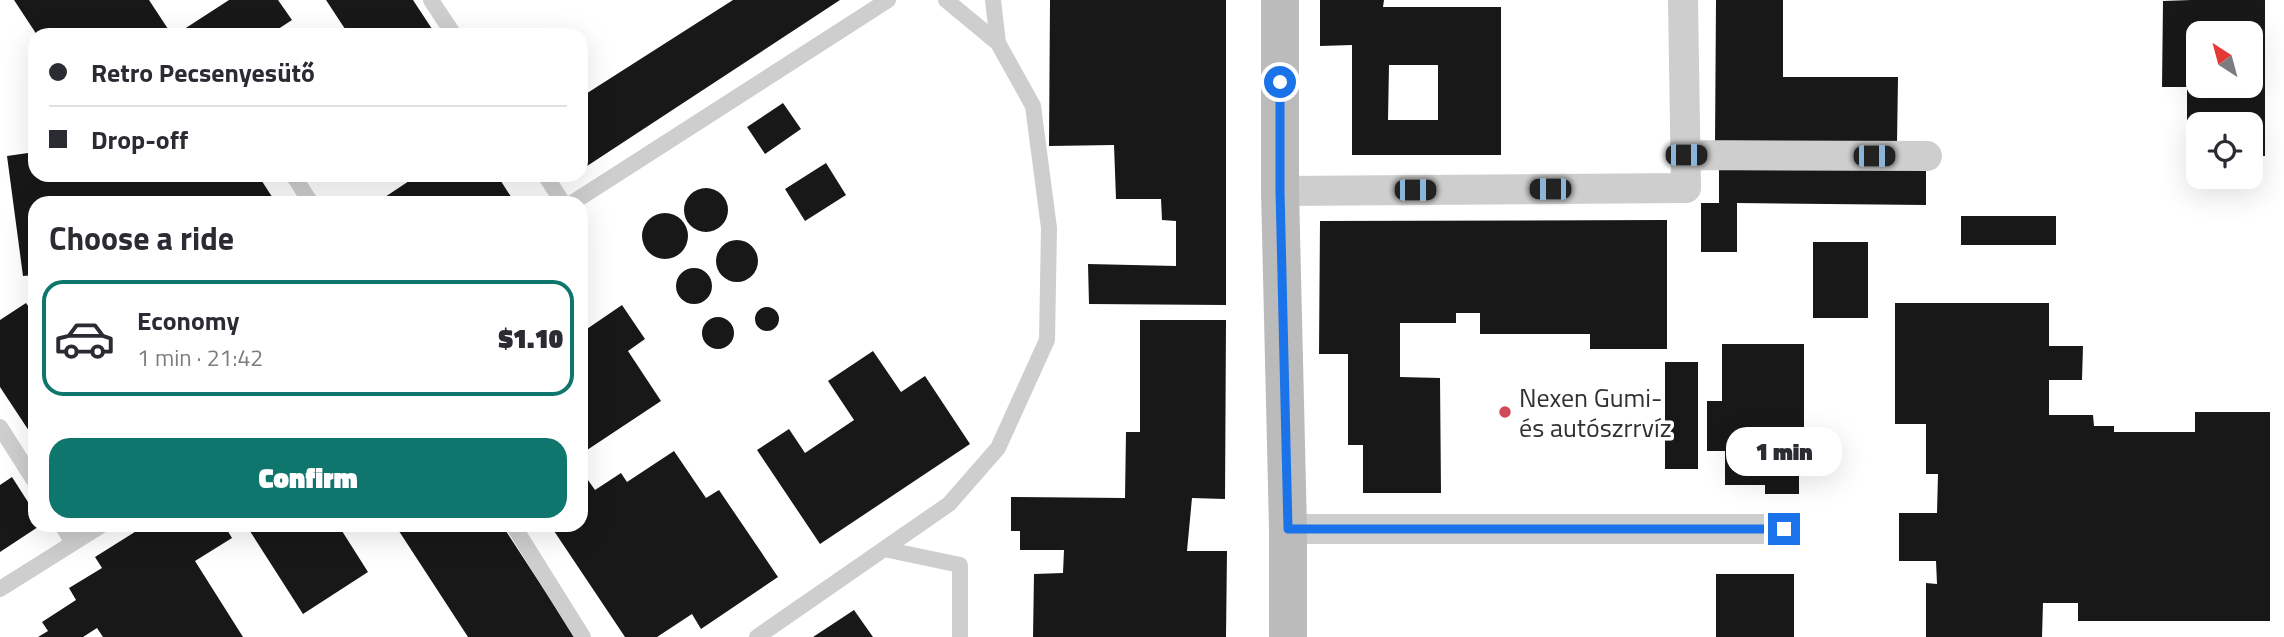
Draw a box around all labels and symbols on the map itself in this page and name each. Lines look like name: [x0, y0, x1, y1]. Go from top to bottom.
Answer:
north arrow: [2186, 21, 2263, 98]
route start: [1264, 66, 1296, 98]
car: [1666, 145, 1708, 166]
car: [1854, 146, 1896, 167]
car: [1530, 179, 1572, 200]
car: [1395, 180, 1437, 201]
place label: Nexen Gumi- és autószrrvíz: [1519, 378, 1672, 447]
marker: Nexen Gumi- és autószrrvíz: [1497, 404, 1513, 420]
callout: 1 min: [1726, 428, 1842, 476]
route end: [1768, 513, 1800, 545]

